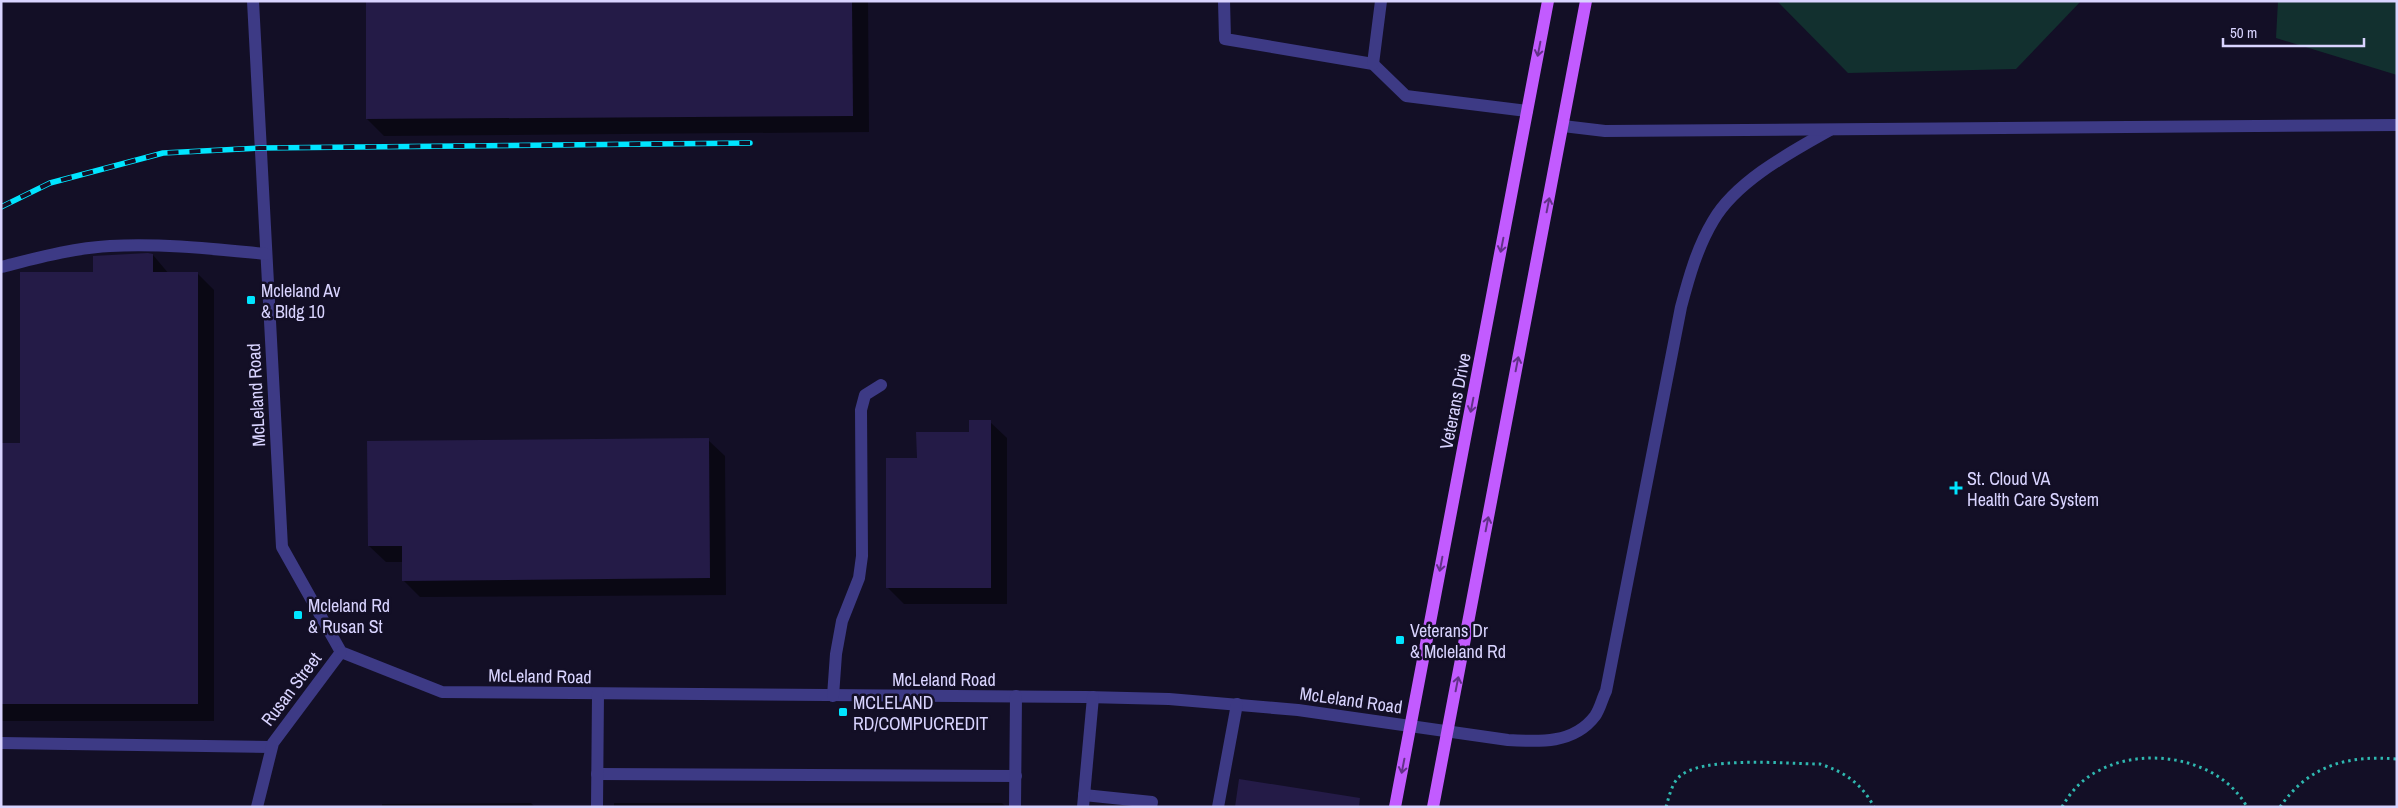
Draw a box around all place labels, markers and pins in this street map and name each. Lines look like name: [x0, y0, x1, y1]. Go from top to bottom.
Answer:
place label: Mcleland Av & Bldg 10: [261, 278, 341, 324]
marker: Mcleland Av & Bldg 10: [245, 294, 257, 306]
place label: St. Cloud VA Health Care System: [1967, 466, 2099, 512]
marker: St. Cloud VA Health Care System: [1949, 481, 1963, 495]
place label: Mcleland Rd & Rusan St: [308, 593, 390, 639]
marker: Mcleland Rd & Rusan St: [292, 609, 304, 621]
place label: Veterans Dr & Mcleland Rd: [1410, 618, 1506, 664]
marker: Veterans Dr & Mcleland Rd: [1394, 634, 1406, 646]
place label: MCLELAND RD/COMPUCREDIT: [853, 690, 988, 736]
marker: MCLELAND RD/COMPUCREDIT: [837, 706, 849, 718]

